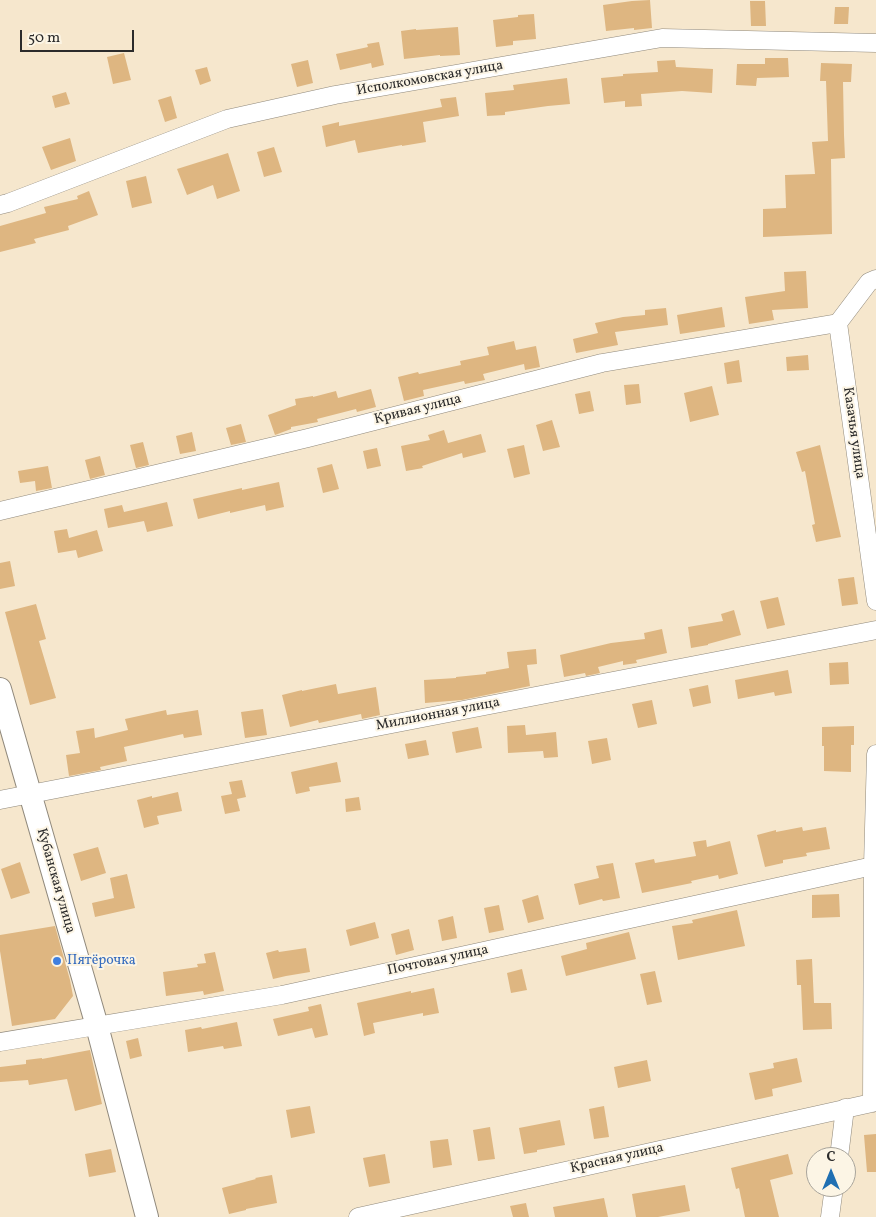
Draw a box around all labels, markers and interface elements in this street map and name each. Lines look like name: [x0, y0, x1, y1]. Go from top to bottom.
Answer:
scale bar: [22, 20, 136, 52]
text: 50 m: [28, 28, 60, 49]
street label: Исполкомовская улица: [355, 58, 505, 100]
street label: Казачья улица: [838, 386, 868, 480]
street label: Кривая улица: [373, 391, 463, 429]
street label: Миллионная улица: [375, 695, 501, 735]
street label: Кубанская улица: [32, 826, 78, 936]
street label: Почтовая улица: [386, 942, 490, 980]
place label: Пятёрочка: [67, 953, 136, 969]
marker: Пятёрочка: [51, 955, 63, 967]
street label: Красная улица: [569, 1140, 665, 1178]
north arrow: [806, 1147, 856, 1197]
text: С: [826, 1148, 836, 1167]

